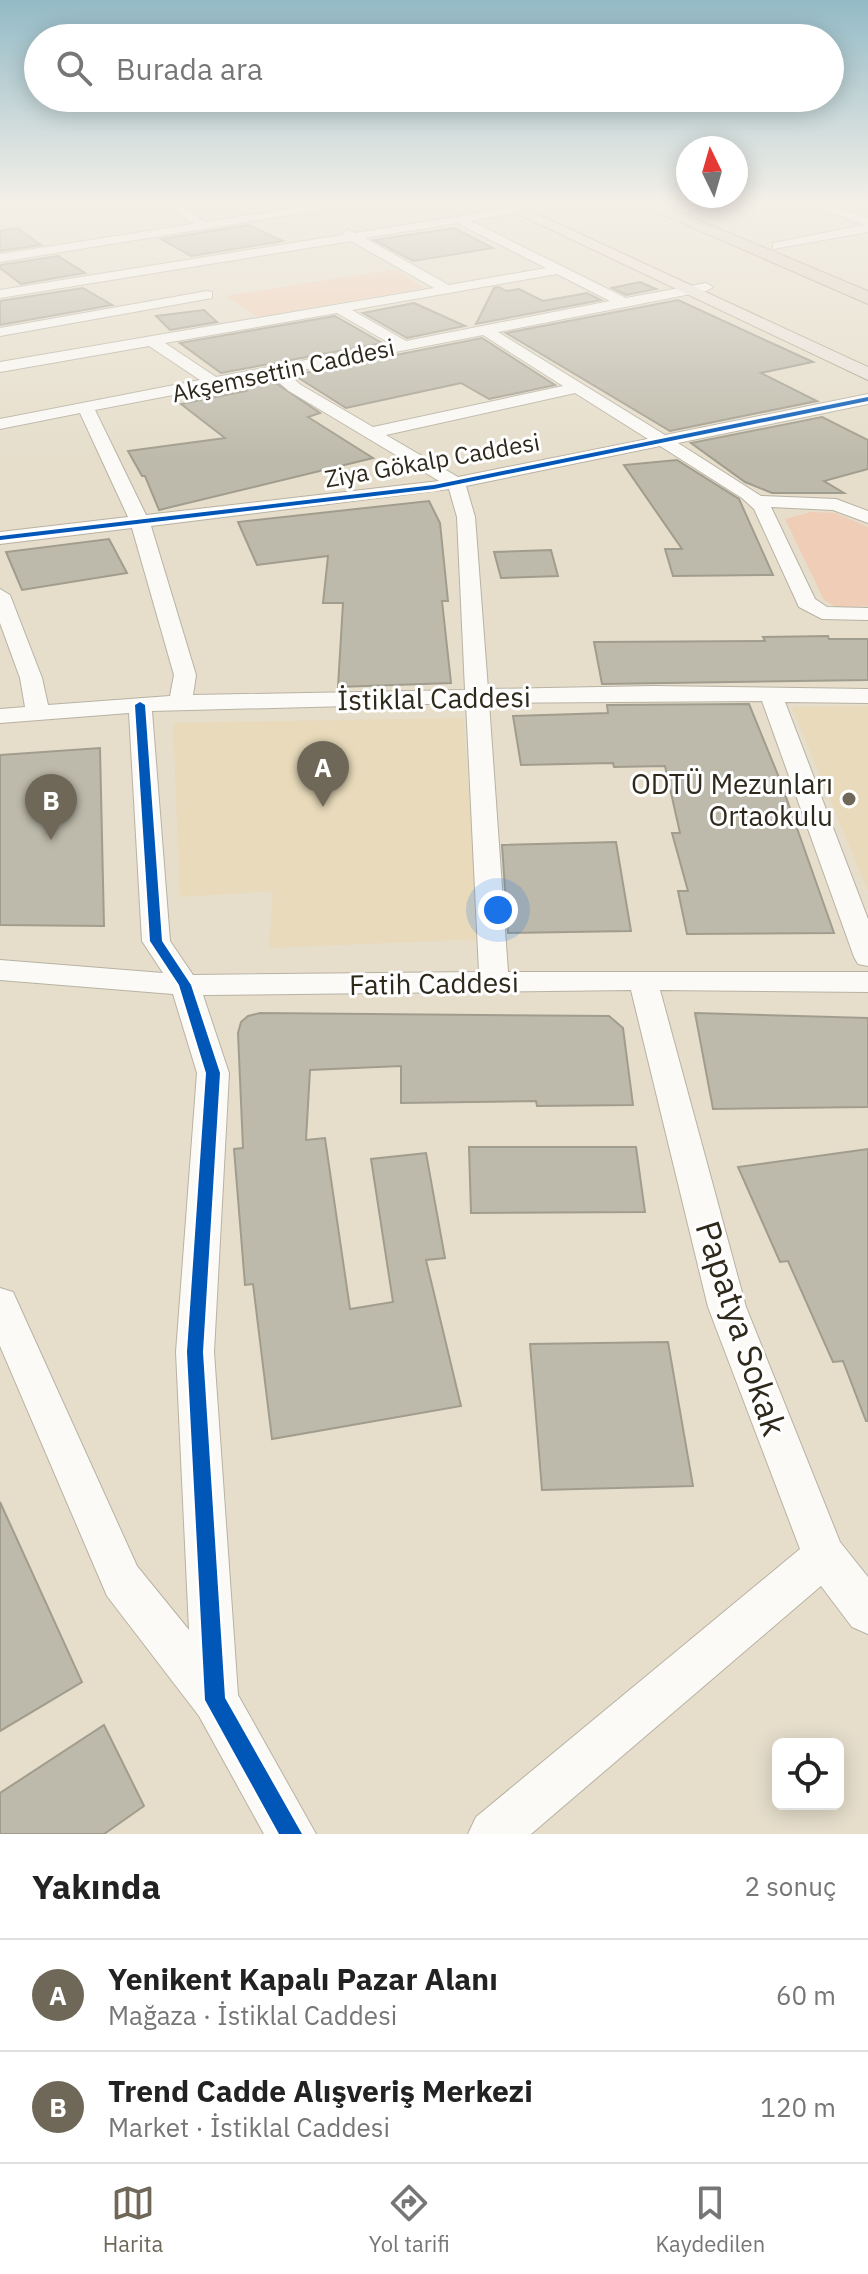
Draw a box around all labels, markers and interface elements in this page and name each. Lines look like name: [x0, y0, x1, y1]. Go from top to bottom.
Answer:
search box: [24, 24, 844, 112]
icon: search: [52, 46, 96, 90]
text: Burada ara: [116, 49, 263, 88]
north arrow: [676, 136, 748, 208]
street label: Akşemsettin Caddesi: [169, 331, 397, 409]
street label: Ziya Gökalp Caddesi: [322, 425, 542, 495]
street label: İstiklal Caddesi: [337, 678, 531, 718]
pin: A: [297, 741, 349, 807]
place label: ODTÜ Mezunları Ortaokulu: [631, 765, 833, 834]
pin: B: [25, 774, 77, 840]
marker: ODTÜ Mezunları Ortaokulu: [840, 790, 858, 808]
your location: [478, 890, 518, 930]
street label: Fatih Caddesi: [349, 963, 519, 1003]
street label: Papatya Sokak: [687, 1215, 797, 1441]
map controls: [772, 1738, 844, 1810]
button: locate: [772, 1738, 844, 1810]
text: Yakında: [32, 1864, 161, 1908]
text: 2 sonuç: [744, 1869, 836, 1903]
text: Yenikent Kapalı Pazar Alanı: [108, 1959, 498, 1998]
text: A: [49, 1978, 67, 2012]
text: 60 m: [776, 1978, 836, 2012]
text: Mağaza · İstiklal Caddesi: [108, 1998, 397, 2032]
text: Trend Cadde Alışveriş Merkezi: [108, 2071, 533, 2110]
text: B: [49, 2090, 67, 2124]
text: 120 m: [760, 2090, 836, 2124]
text: Market · İstiklal Caddesi: [108, 2110, 390, 2144]
tab: Harita: [103, 2181, 163, 2258]
tab: Yol tarifi: [369, 2181, 450, 2258]
tab: Kaydedilen: [655, 2181, 765, 2258]

